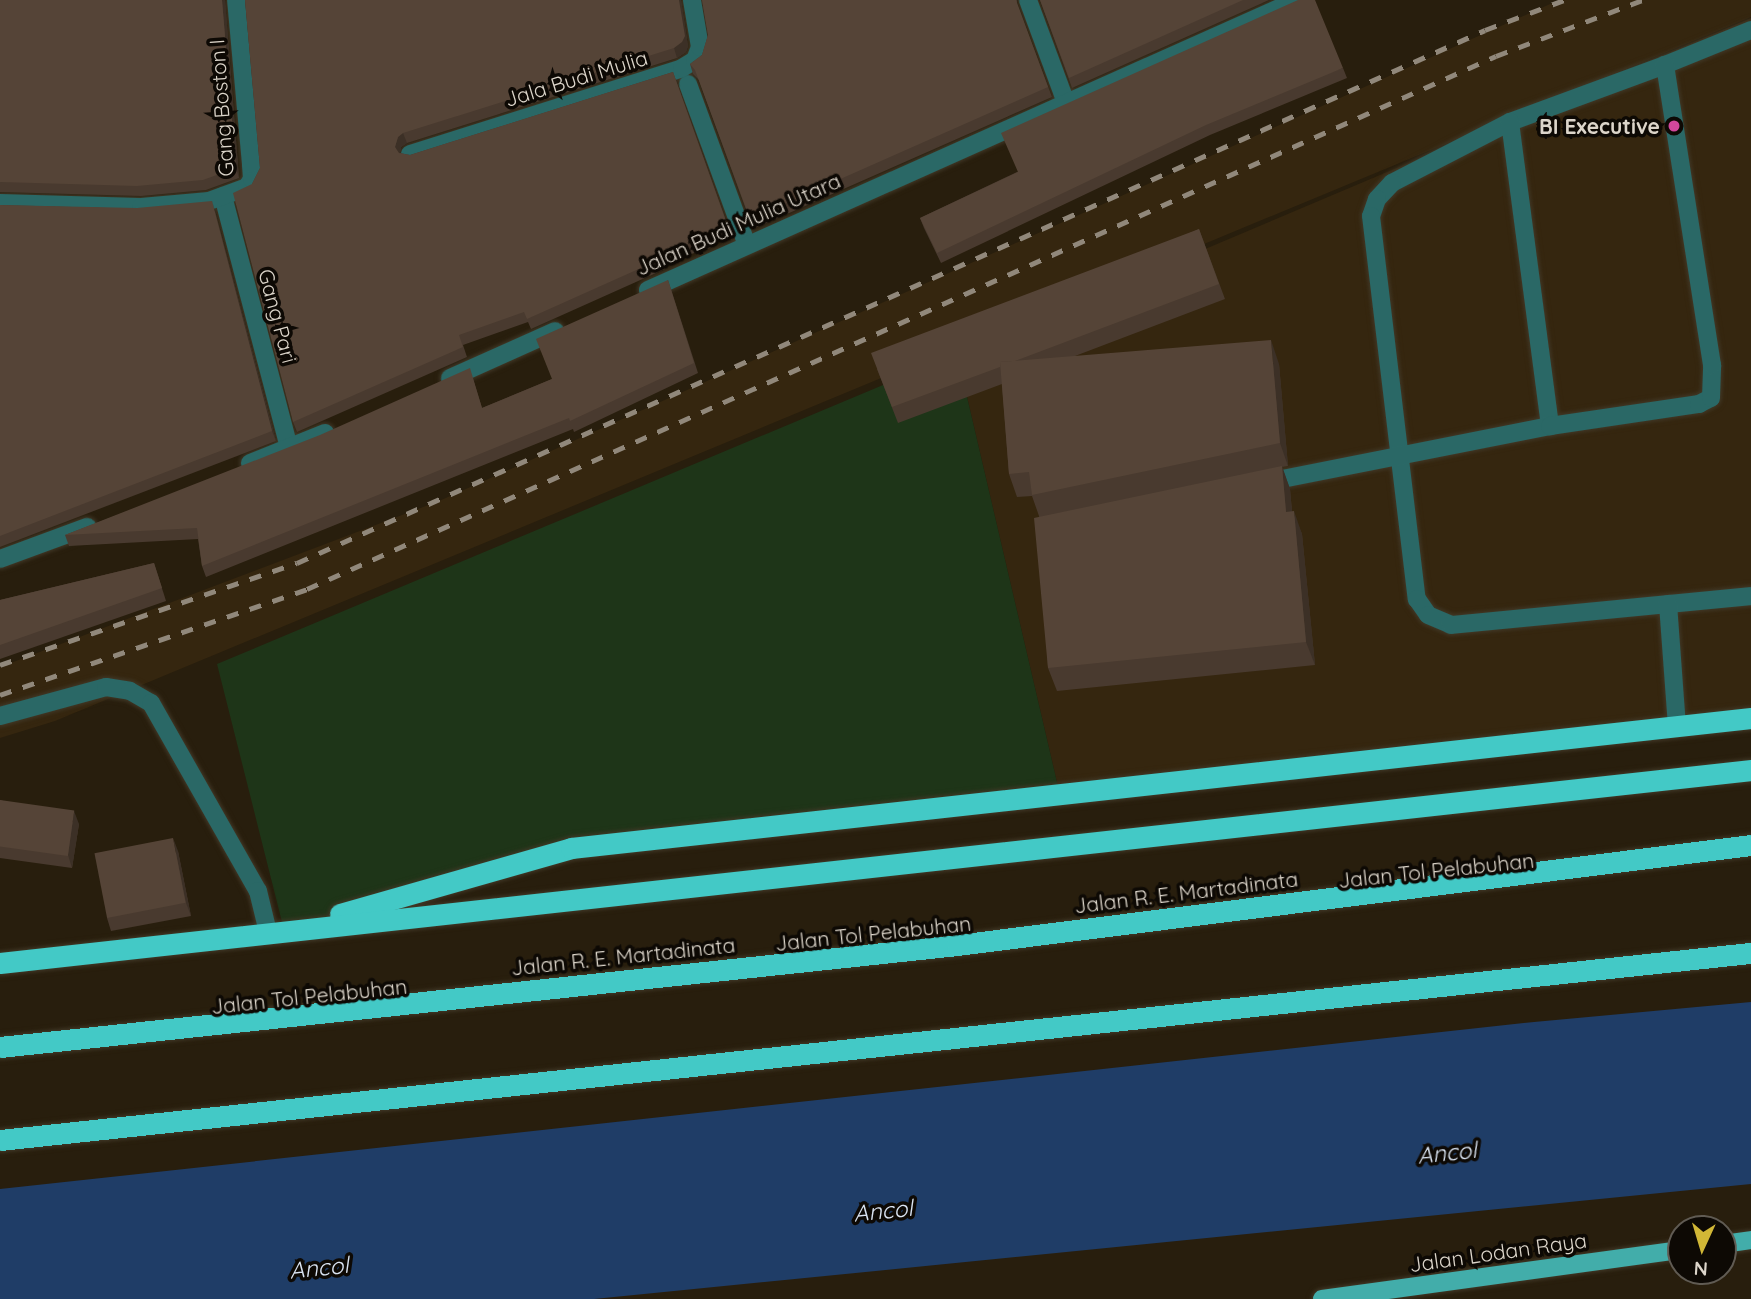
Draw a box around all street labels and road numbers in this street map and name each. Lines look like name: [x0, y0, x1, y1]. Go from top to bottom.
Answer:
street label: Gang Boston I: [204, 38, 238, 178]
street label: Jala Budi Mulia: [502, 44, 650, 112]
street label: Jalan Budi Mulia Utara: [632, 168, 844, 280]
street label: Gang Pari: [253, 266, 303, 366]
street label: Jalan Tol Pelabuhan: [1337, 847, 1535, 893]
street label: Jalan R. E. Martadinata: [1073, 866, 1299, 918]
street label: Jalan Tol Pelabuhan: [774, 910, 972, 956]
street label: Jalan R. E. Martadinata: [510, 932, 736, 980]
street label: Jalan Tol Pelabuhan: [210, 973, 408, 1019]
street label: Jalan Lodan Raya: [1408, 1227, 1588, 1277]

